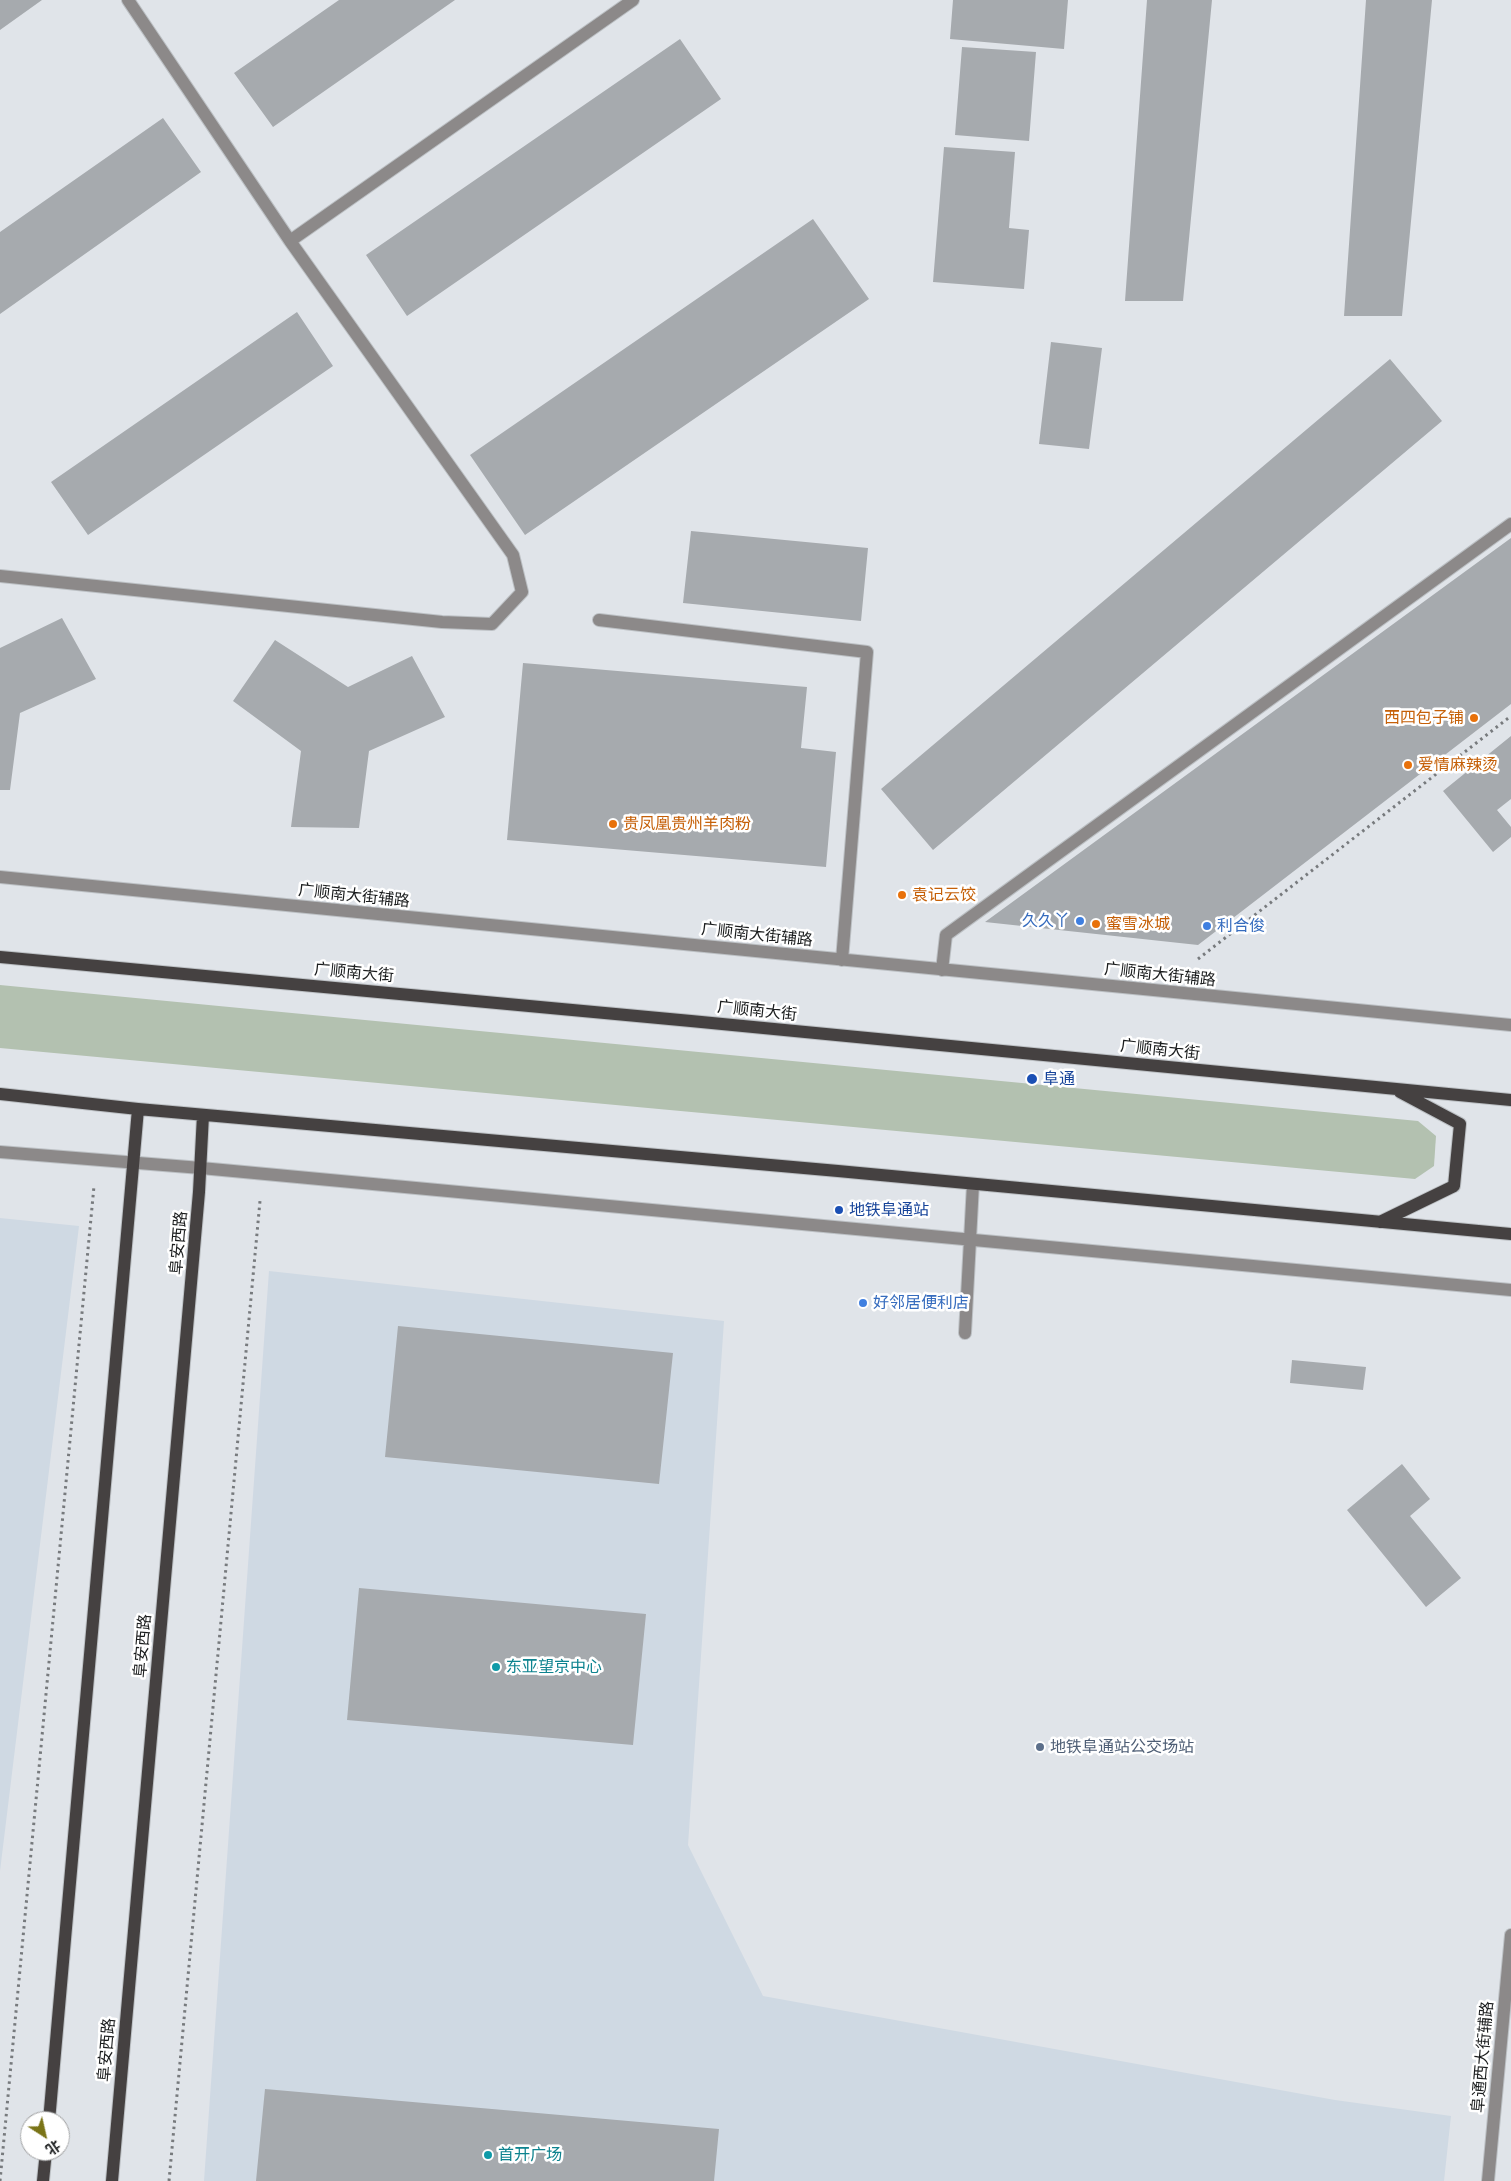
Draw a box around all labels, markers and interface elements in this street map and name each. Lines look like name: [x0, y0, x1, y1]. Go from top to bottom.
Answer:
place label: 西四包子铺: [1384, 708, 1464, 728]
marker: 西四包子铺: [1468, 712, 1480, 724]
place label: 爱情麻辣烫: [1418, 755, 1498, 775]
marker: 爱情麻辣烫: [1402, 759, 1414, 771]
place label: 贵凤凰贵州羊肉粉: [623, 814, 751, 834]
marker: 贵凤凰贵州羊肉粉: [607, 818, 619, 830]
street label: 广顺南大街辅路: [297, 881, 411, 911]
place label: 袁记云饺: [912, 885, 976, 905]
marker: 袁记云饺: [896, 889, 908, 901]
place label: 久久丫: [1022, 911, 1070, 931]
place label: 蜜雪冰城: [1106, 914, 1170, 934]
marker: 久久丫: [1074, 915, 1086, 927]
place label: 利合俊: [1217, 916, 1265, 936]
marker: 蜜雪冰城: [1090, 918, 1102, 930]
street label: 广顺南大街辅路: [700, 920, 814, 950]
marker: 利合俊: [1201, 920, 1213, 932]
street label: 广顺南大街: [313, 960, 395, 986]
street label: 广顺南大街辅路: [1103, 960, 1217, 990]
street label: 广顺南大街: [716, 997, 798, 1025]
street label: 广顺南大街: [1119, 1036, 1201, 1064]
place label: 阜通: [1043, 1069, 1075, 1089]
marker: 阜通: [1025, 1072, 1039, 1086]
place label: 地铁阜通站: [849, 1200, 929, 1220]
marker: 地铁阜通站: [833, 1204, 845, 1216]
street label: 阜安西路: [167, 1210, 191, 1276]
place label: 好邻居便利店: [873, 1293, 969, 1313]
marker: 好邻居便利店: [857, 1297, 869, 1309]
street label: 阜安西路: [131, 1613, 155, 1679]
place label: 东亚望京中心: [506, 1657, 602, 1677]
marker: 东亚望京中心: [490, 1661, 502, 1673]
place label: 地铁阜通站公交场站: [1050, 1737, 1194, 1757]
marker: 地铁阜通站公交场站: [1034, 1741, 1046, 1753]
street label: 阜通西大街辅路: [1469, 2000, 1497, 2114]
street label: 阜安西路: [95, 2017, 119, 2083]
north arrow: [20, 2111, 70, 2161]
text: 北: [42, 2136, 64, 2159]
place label: 首开广场: [498, 2145, 562, 2165]
marker: 首开广场: [482, 2149, 494, 2161]

